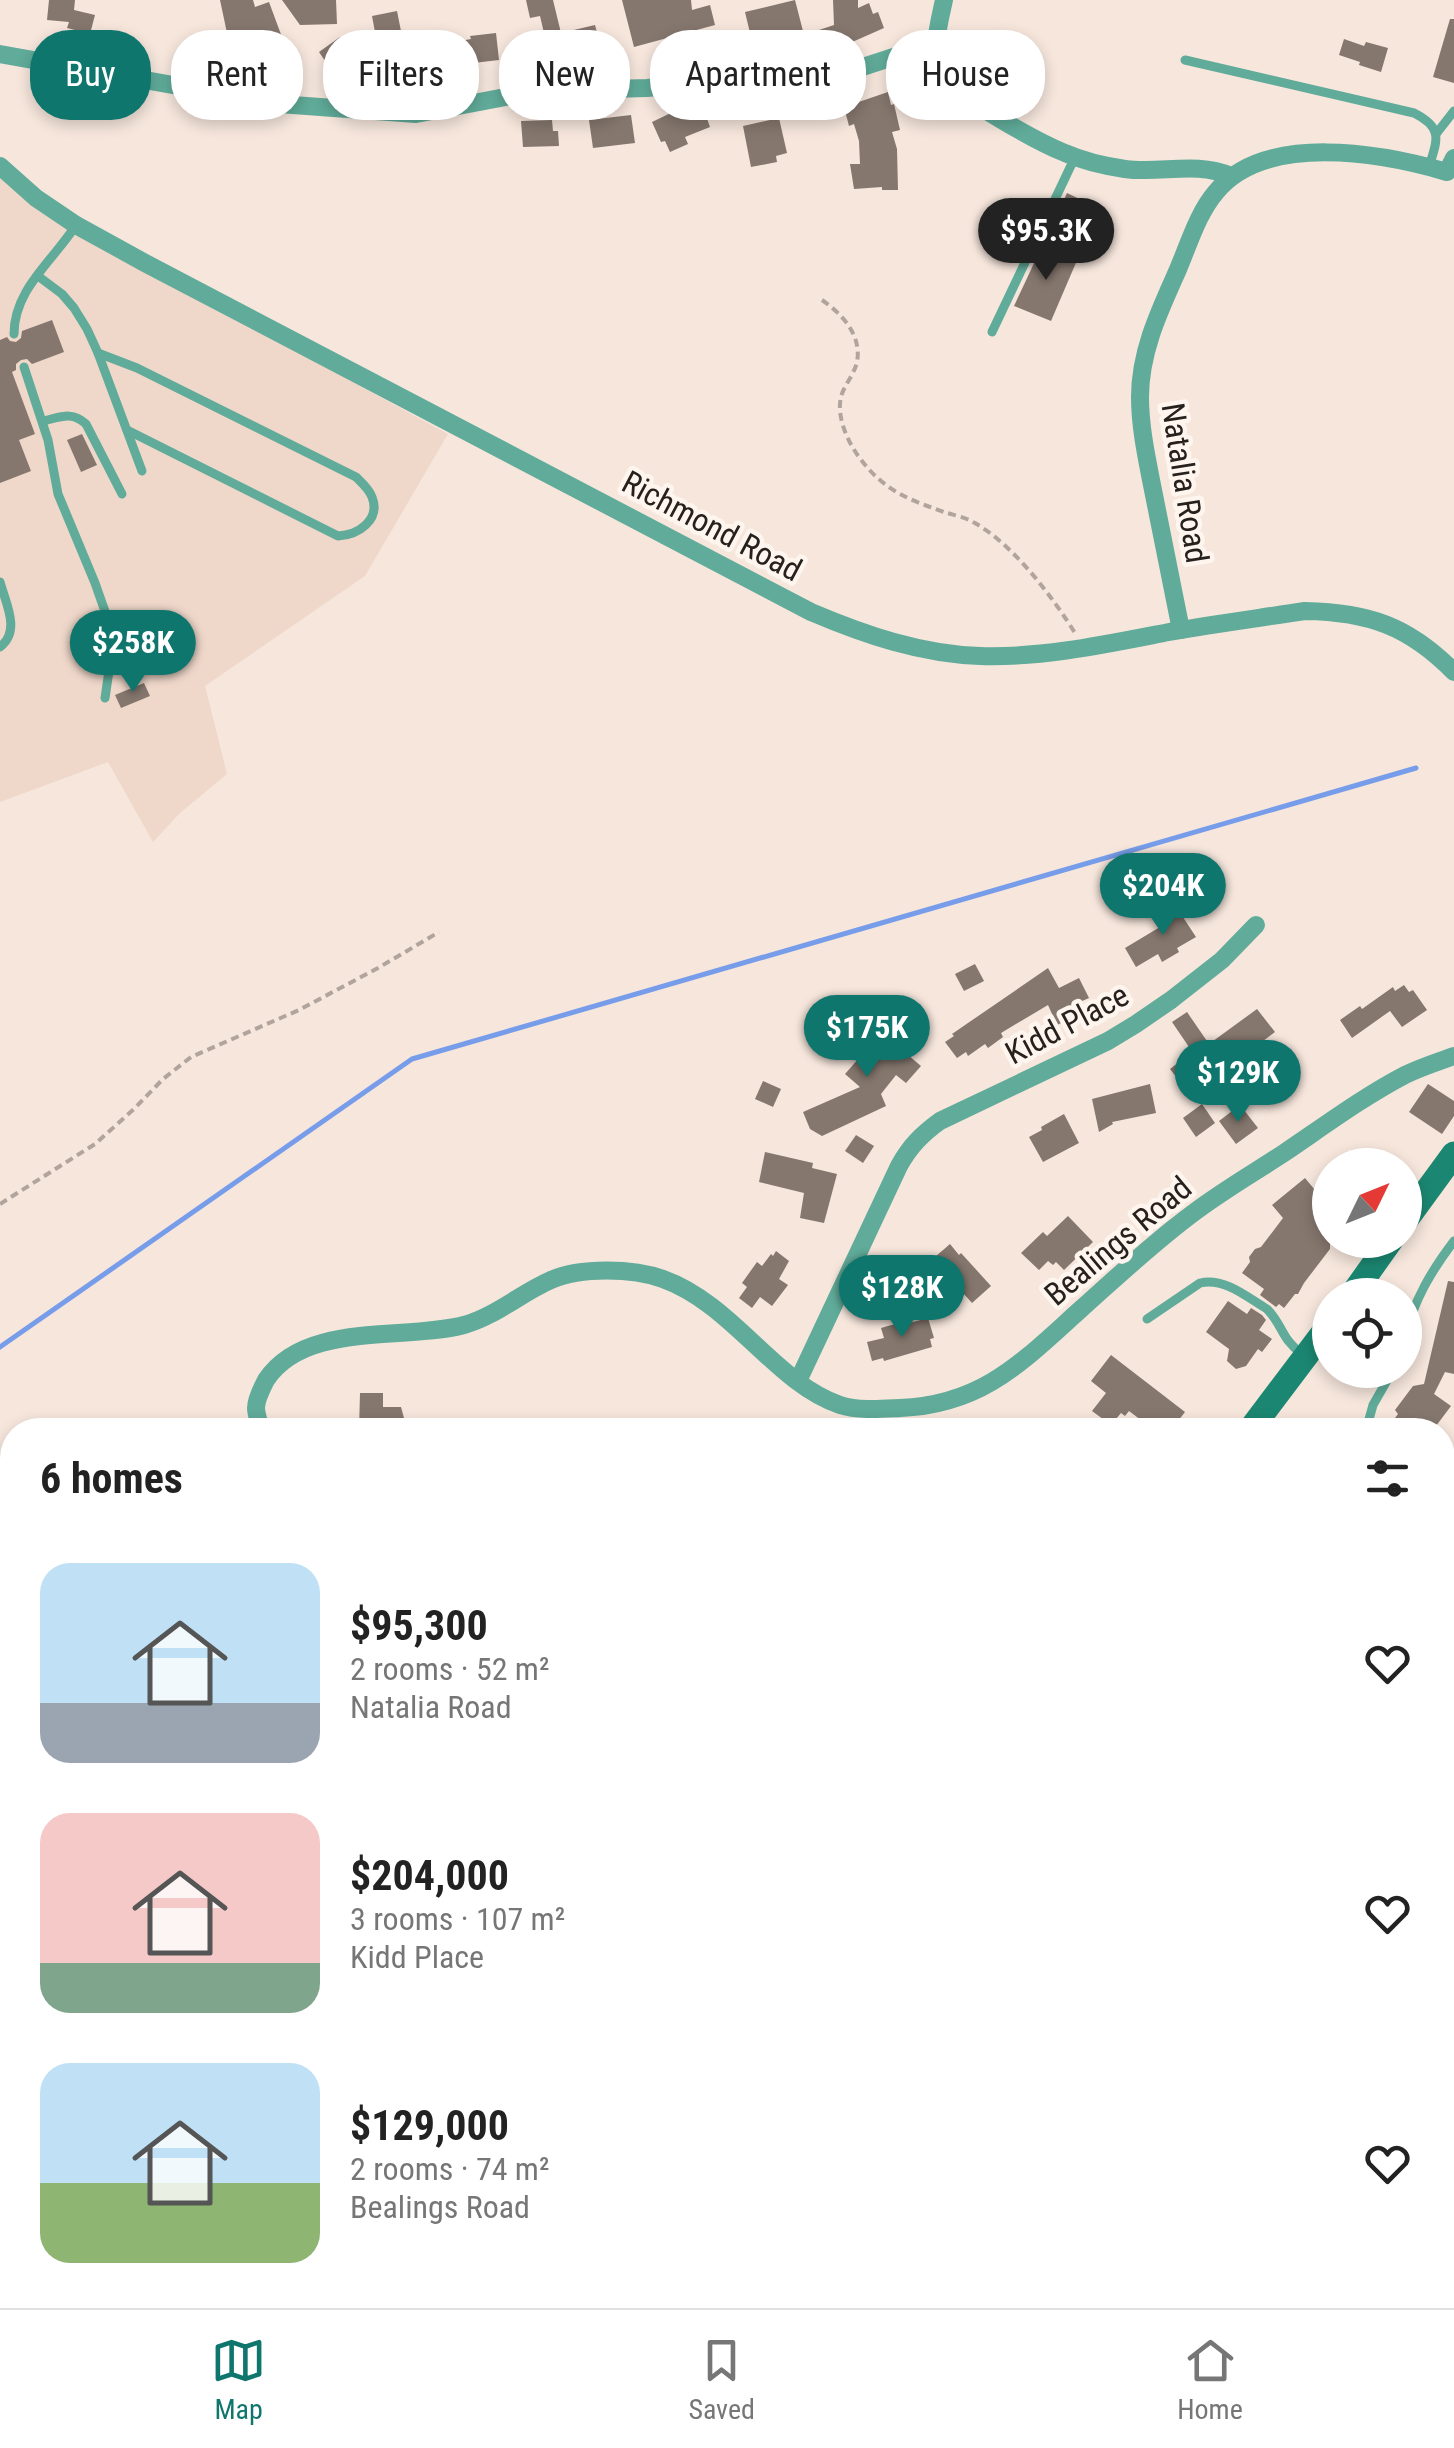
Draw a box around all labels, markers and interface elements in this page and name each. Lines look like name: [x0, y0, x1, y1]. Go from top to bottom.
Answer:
chip: Buy: [30, 30, 151, 120]
chip: Rent: [171, 30, 303, 120]
chip: Filters: [323, 30, 479, 120]
chip: New: [499, 30, 630, 120]
chip: Apartment: [650, 30, 866, 120]
chip: House: [886, 30, 1045, 120]
pin: $95.3K: [965, 198, 1127, 283]
text: $95.3K: [1000, 211, 1092, 249]
street label: Natalia Road: [1154, 400, 1216, 566]
street label: Richmond Road: [616, 463, 808, 589]
pin: $258K: [63, 610, 203, 695]
text: $258K: [92, 623, 174, 661]
pin: $204K: [1093, 853, 1233, 938]
text: $204K: [1122, 866, 1204, 904]
street label: Kidd Place: [999, 976, 1135, 1072]
pin: $175K: [797, 995, 937, 1080]
text: $175K: [826, 1008, 908, 1046]
pin: $129K: [1168, 1040, 1308, 1125]
text: $129K: [1197, 1053, 1279, 1091]
north arrow: [1312, 1148, 1422, 1258]
map controls: [1312, 1148, 1422, 1388]
street label: Bealings Road: [1037, 1169, 1199, 1313]
pin: $128K: [832, 1255, 972, 1340]
text: $128K: [861, 1268, 943, 1306]
button: locate: [1312, 1278, 1422, 1388]
icon: filters: [1360, 1451, 1415, 1506]
text: 6 homes: [40, 1454, 183, 1503]
text: $95,300: [350, 1601, 488, 1650]
icon: home: [120, 1603, 240, 1723]
icon: heart: [1360, 1636, 1415, 1691]
text: 2 rooms · 52 m²: [350, 1650, 549, 1688]
text: Natalia Road: [350, 1688, 512, 1726]
text: $204,000: [350, 1851, 509, 1900]
icon: home: [120, 1853, 240, 1973]
icon: heart: [1360, 1886, 1415, 1941]
text: 3 rooms · 107 m²: [350, 1900, 565, 1938]
text: Kidd Place: [350, 1938, 484, 1976]
text: $129,000: [350, 2101, 509, 2150]
icon: home: [120, 2103, 240, 2223]
icon: heart: [1360, 2136, 1415, 2191]
text: 2 rooms · 74 m²: [350, 2150, 549, 2188]
text: Bealings Road: [350, 2188, 530, 2226]
tab: Map: [211, 2333, 266, 2426]
tab: Saved: [688, 2333, 755, 2426]
tab: Home: [1177, 2333, 1243, 2426]

